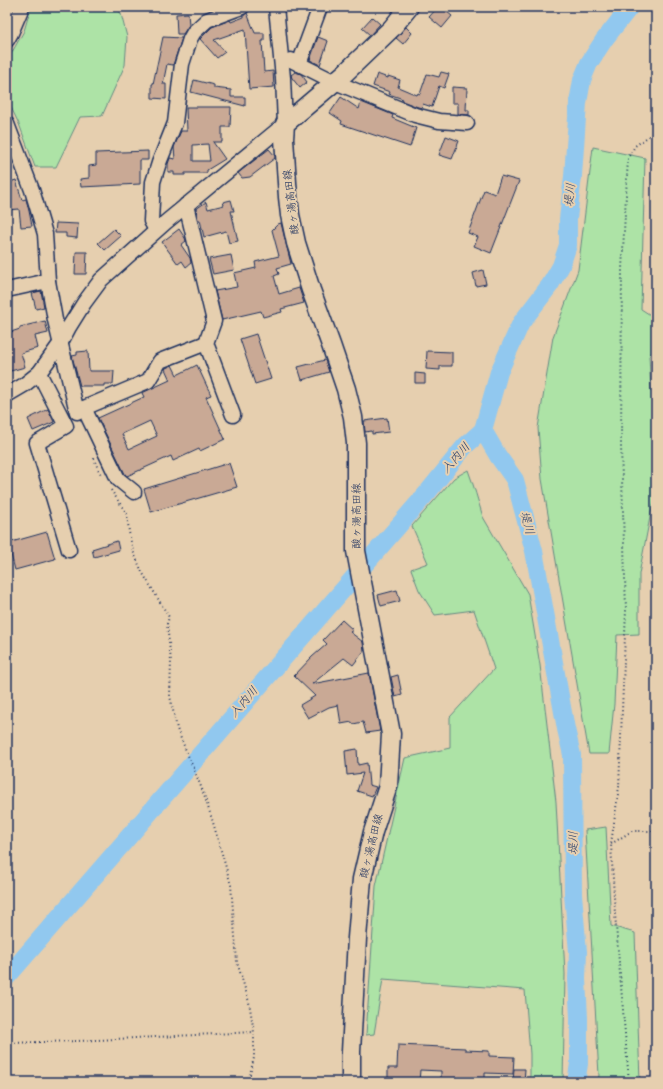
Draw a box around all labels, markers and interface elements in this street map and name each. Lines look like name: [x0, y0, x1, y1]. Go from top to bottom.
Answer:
street label: 酸ヶ湯高田線: [281, 168, 301, 236]
water label: 堤川: [561, 182, 579, 208]
water label: 入内川: [438, 440, 474, 476]
street label: 酸ヶ湯高田線: [350, 483, 363, 549]
water label: 堤川: [517, 509, 537, 537]
water label: 入内川: [227, 683, 261, 721]
street label: 酸ヶ湯高田線: [357, 812, 385, 880]
water label: 堤川: [566, 831, 581, 855]

